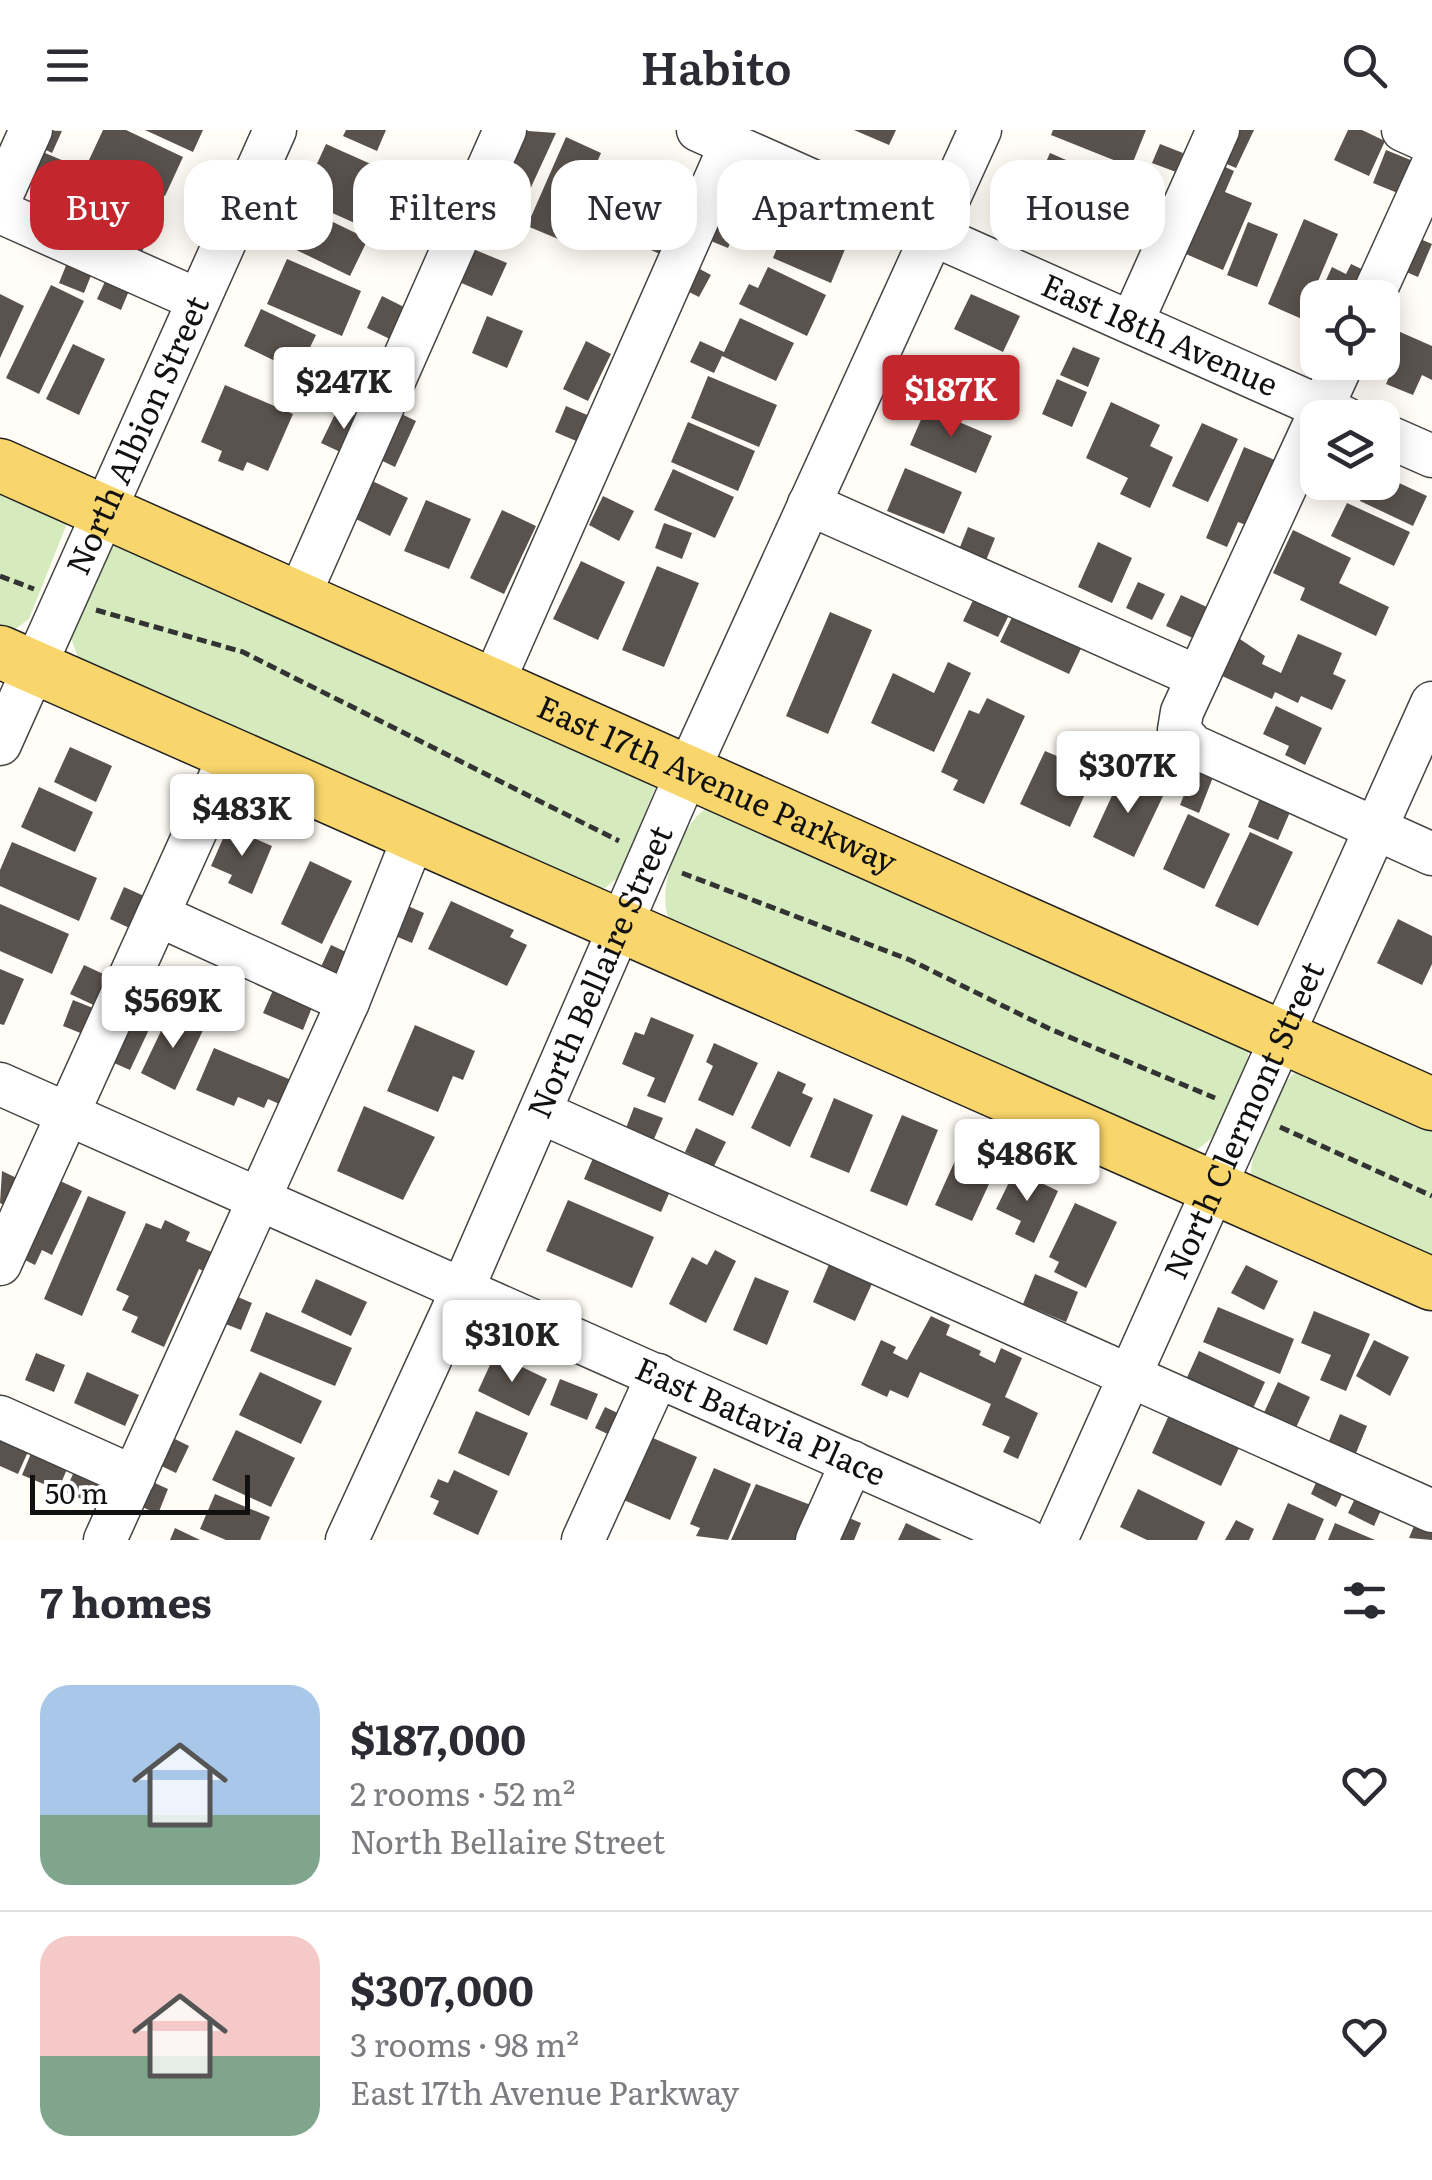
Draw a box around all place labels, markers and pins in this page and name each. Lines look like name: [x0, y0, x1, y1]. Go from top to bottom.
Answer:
pin: $247K: [274, 347, 414, 432]
pin: $187K: [881, 355, 1021, 440]
pin: $307K: [1058, 731, 1198, 816]
pin: $483K: [172, 774, 312, 859]
pin: $569K: [103, 966, 243, 1051]
pin: $486K: [957, 1119, 1097, 1204]
pin: $310K: [442, 1300, 582, 1385]

